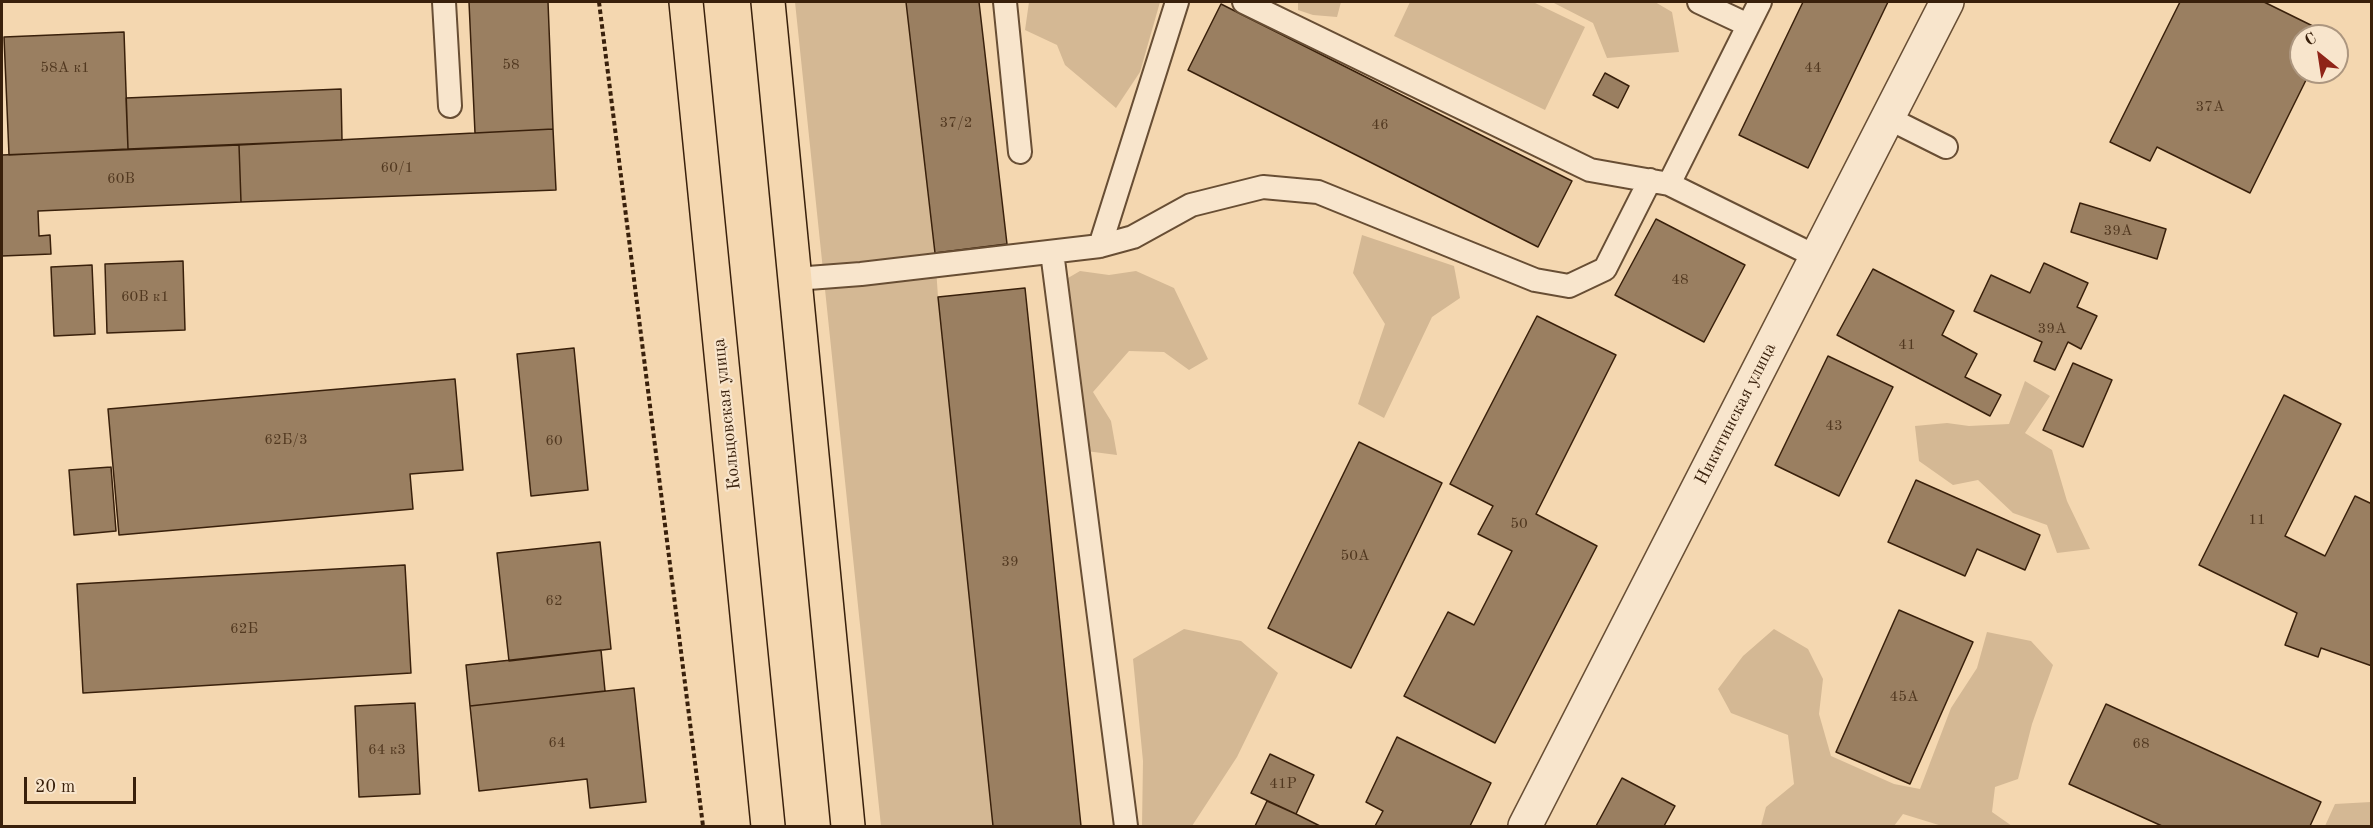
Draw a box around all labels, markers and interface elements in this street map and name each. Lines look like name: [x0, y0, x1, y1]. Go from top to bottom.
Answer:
north arrow: [2289, 24, 2349, 84]
text: С: [2302, 31, 2320, 50]
house number: 58: [502, 56, 520, 74]
house number: 58А к1: [40, 59, 90, 77]
house number: 44: [1804, 59, 1822, 77]
house number: 37А: [2196, 98, 2224, 116]
house number: 37/2: [940, 114, 972, 132]
house number: 46: [1371, 116, 1389, 134]
house number: 60/1: [381, 159, 413, 177]
house number: 60В: [107, 170, 135, 188]
house number: 39А: [2104, 222, 2132, 240]
house number: 48: [1671, 271, 1689, 289]
house number: 60В к1: [121, 288, 169, 306]
house number: 39А: [2038, 320, 2066, 338]
house number: 41: [1898, 336, 1916, 354]
street label: Кольцовская улица: [708, 337, 746, 491]
street label: Никитинская улица: [1691, 339, 1781, 489]
house number: 43: [1825, 417, 1843, 435]
house number: 62Б/3: [264, 431, 308, 449]
house number: 60: [545, 432, 563, 450]
house number: 11: [2248, 511, 2266, 529]
house number: 50: [1510, 515, 1528, 533]
house number: 50А: [1341, 547, 1369, 565]
house number: 39: [1001, 553, 1019, 571]
house number: 62: [545, 592, 563, 610]
house number: 62Б: [230, 620, 258, 638]
house number: 45А: [1890, 688, 1918, 706]
house number: 64: [548, 734, 566, 752]
house number: 68: [2132, 735, 2150, 753]
house number: 64 к3: [368, 741, 406, 759]
scale bar: [27, 765, 140, 803]
house number: 41Р: [1269, 775, 1297, 793]
text: 20 m: [35, 778, 75, 796]

